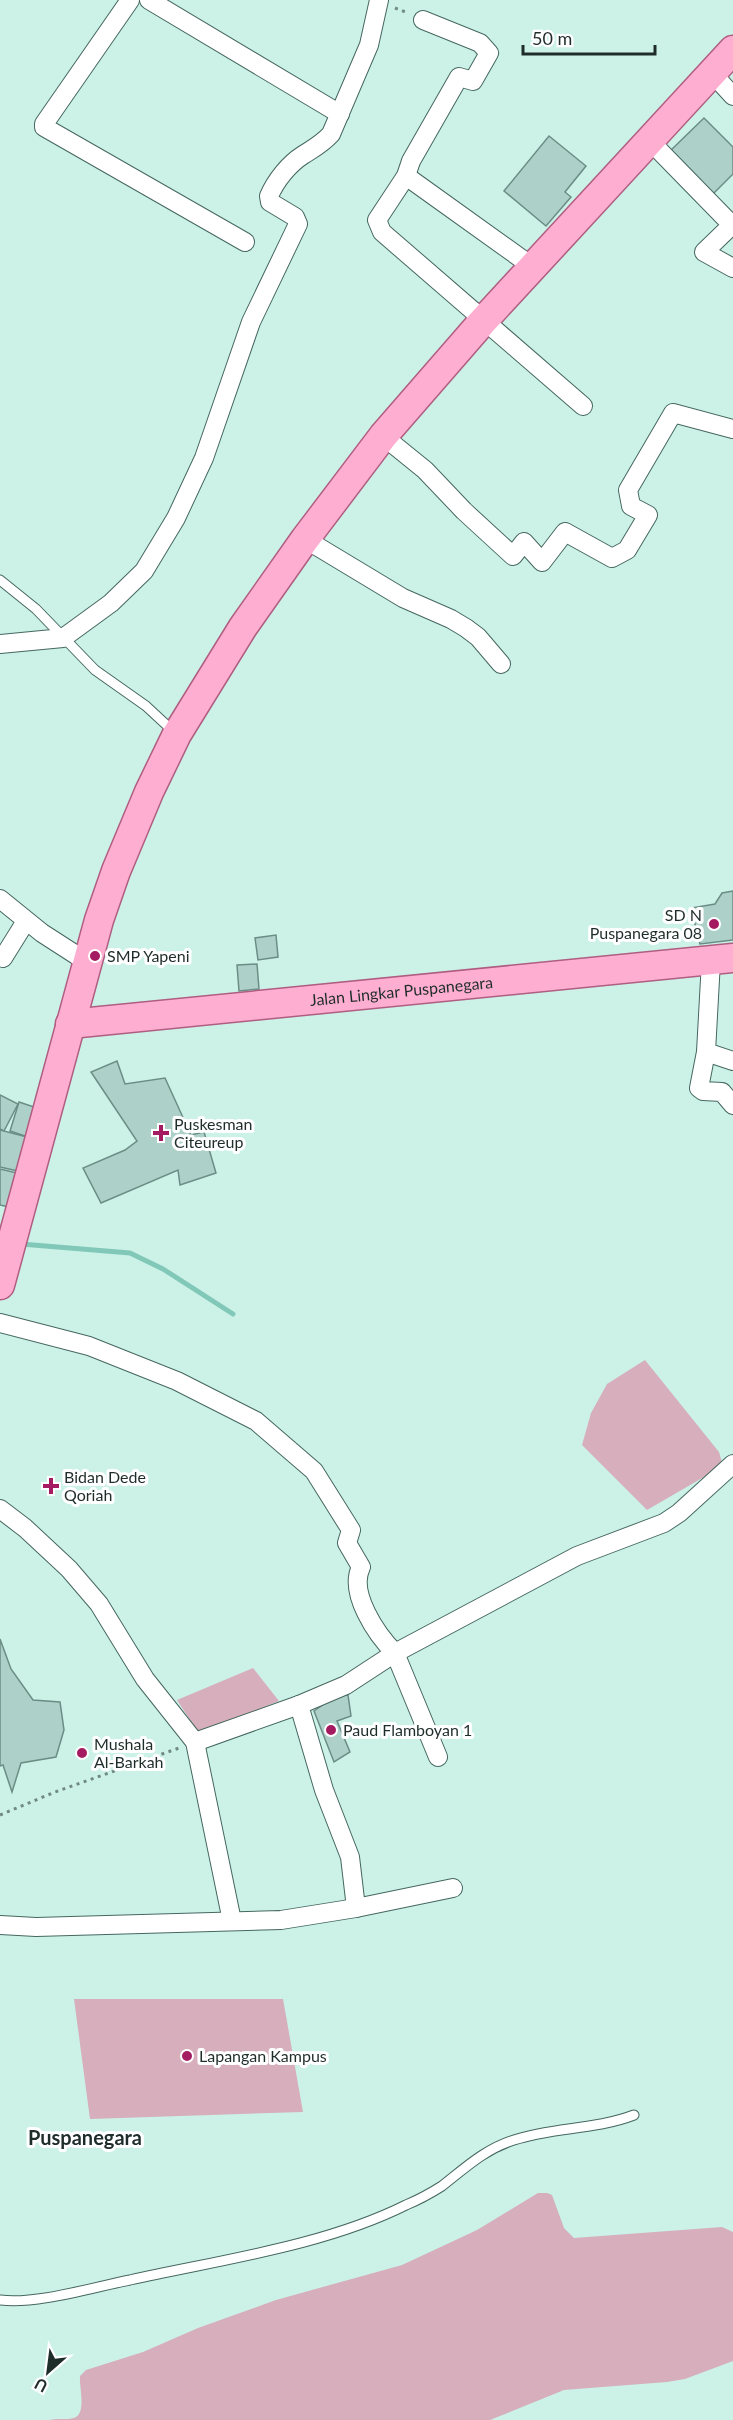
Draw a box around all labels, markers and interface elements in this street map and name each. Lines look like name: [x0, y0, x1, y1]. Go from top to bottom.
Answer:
scale bar: [523, 18, 655, 56]
text: 50 m: [532, 27, 572, 49]
place label: SD N Puspanegara 08: [590, 905, 702, 942]
marker: SD N Puspanegara 08: [707, 917, 721, 931]
place label: SMP Yapeni: [107, 946, 190, 965]
marker: SMP Yapeni: [88, 949, 102, 963]
street label: Jalan Lingkar Puspanegara: [309, 972, 494, 1009]
place label: Puskesman Citeureup: [174, 1114, 252, 1151]
marker: Puskesman Citeureup: [152, 1124, 170, 1142]
place label: Bidan Dede Qoriah: [64, 1467, 146, 1504]
marker: Bidan Dede Qoriah: [42, 1477, 60, 1495]
place label: Paud Flamboyan 1: [343, 1720, 472, 1739]
marker: Paud Flamboyan 1: [324, 1723, 338, 1737]
place label: Mushala Al-Barkah: [94, 1734, 164, 1771]
marker: Mushala Al-Barkah: [75, 1746, 89, 1760]
place label: Lapangan Kampus: [199, 2046, 327, 2065]
marker: Lapangan Kampus: [180, 2049, 194, 2063]
district label: Puspanegara: [28, 2125, 142, 2149]
north arrow: [18, 2342, 78, 2402]
text: U: [31, 2375, 50, 2397]

